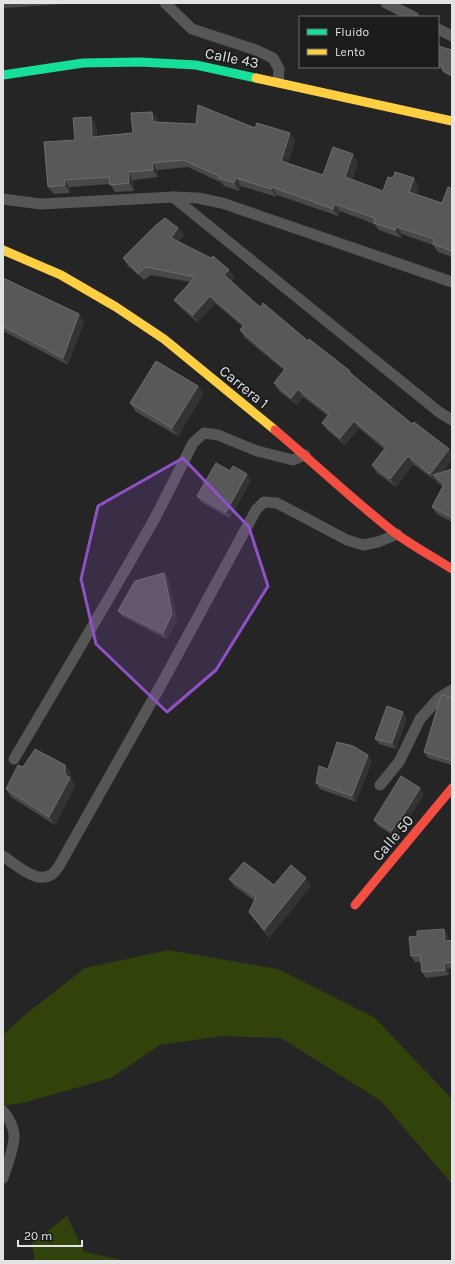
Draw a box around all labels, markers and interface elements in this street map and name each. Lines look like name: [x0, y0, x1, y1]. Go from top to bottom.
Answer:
legend: [299, 16, 439, 68]
text: Fluido: [335, 25, 369, 39]
street label: Calle 43: [204, 44, 260, 72]
text: Lento: [335, 45, 365, 59]
street label: Carrera 1: [216, 362, 272, 412]
street label: Calle 50: [369, 811, 417, 865]
scale bar: [18, 1222, 82, 1248]
text: 20 m: [24, 1229, 52, 1243]

